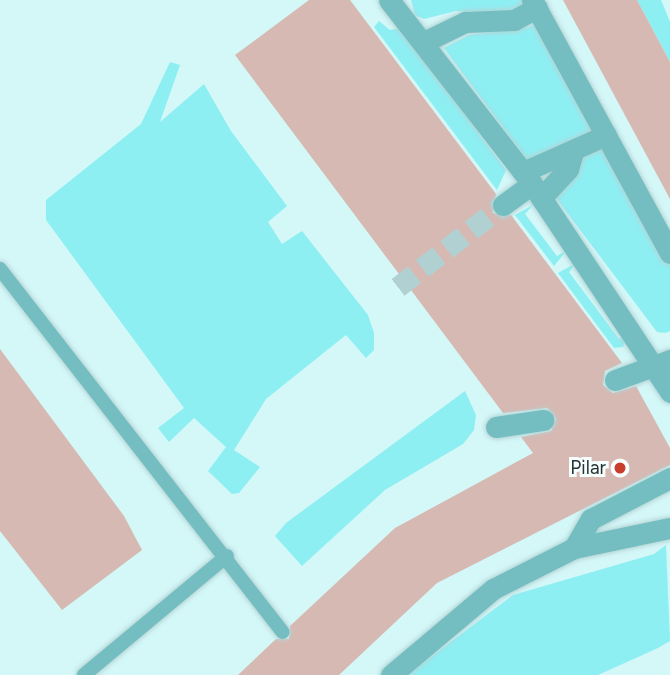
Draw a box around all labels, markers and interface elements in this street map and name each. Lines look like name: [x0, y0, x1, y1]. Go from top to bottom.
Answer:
place label: Pilar: [570, 457, 606, 479]
marker: Pilar: [612, 460, 628, 476]

